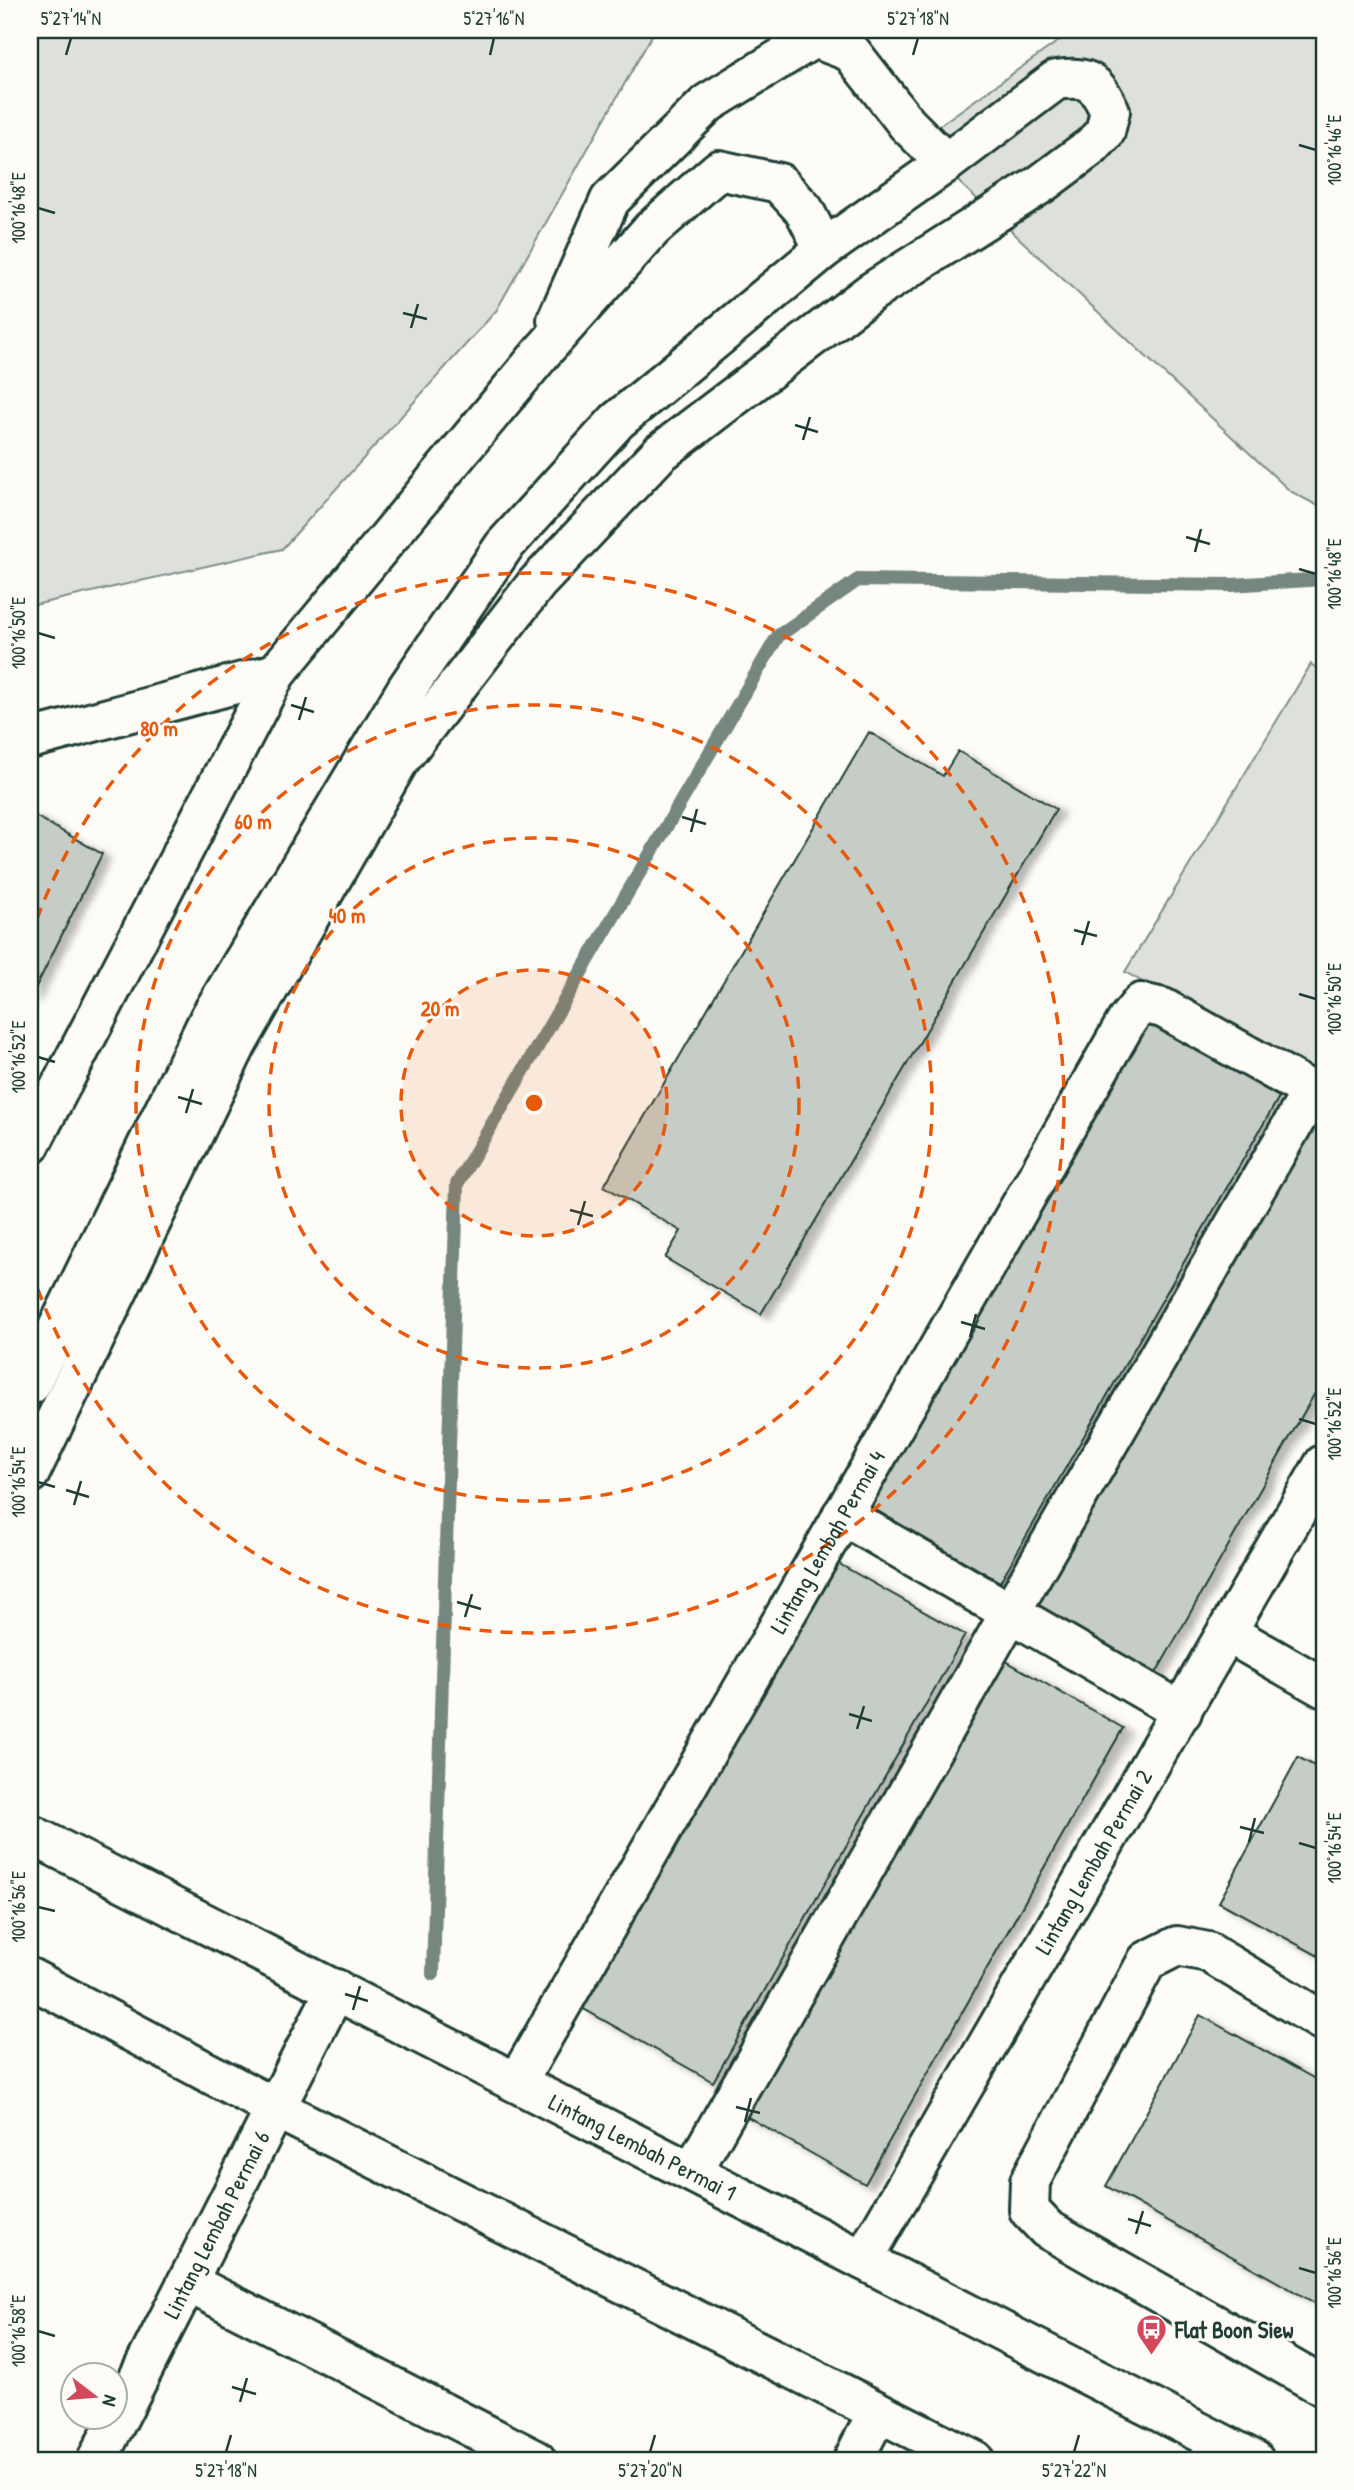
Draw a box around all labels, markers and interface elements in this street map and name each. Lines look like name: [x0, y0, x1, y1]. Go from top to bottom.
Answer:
text: 5°27'14"N: [41, 6, 101, 31]
text: 5°27'16"N: [464, 6, 524, 31]
text: 5°27'18"N: [887, 6, 949, 31]
text: 100°16'46"E: [1322, 115, 1347, 185]
text: 100°16'48"E: [6, 172, 31, 244]
text: 100°16'48"E: [1322, 538, 1347, 610]
text: 100°16'50"E: [6, 597, 31, 669]
text: 80 m: [140, 714, 178, 743]
text: 60 m: [235, 807, 271, 836]
text: 40 m: [329, 901, 365, 930]
text: 100°16'50"E: [1322, 963, 1347, 1035]
text: 20 m: [421, 994, 459, 1023]
text: 100°16'52"E: [6, 1020, 31, 1093]
centre of rings: [522, 1091, 546, 1115]
text: 100°16'52"E: [1322, 1387, 1347, 1460]
street label: Lintang Lembah Permai 4: [762, 1444, 892, 1639]
text: 100°16'54"E: [6, 1446, 31, 1518]
street label: Lintang Lembah Permai 2: [1027, 1763, 1159, 1960]
text: 100°16'54"E: [1322, 1812, 1347, 1884]
text: 100°16'56"E: [6, 1871, 31, 1943]
street label: Lintang Lembah Permai 1: [544, 2086, 742, 2208]
street label: Lintang Lembah Permai 6: [155, 2125, 277, 2324]
text: 100°16'56"E: [1322, 2237, 1347, 2309]
text: 100°16'58"E: [6, 2295, 31, 2367]
bus stop icon: Flat Boon Siew: [1135, 2313, 1169, 2357]
place label: Flat Boon Siew: [1174, 2314, 1294, 2345]
north arrow: [60, 2360, 130, 2430]
text: N: [96, 2392, 124, 2409]
text: 5°27'18"N: [195, 2458, 257, 2483]
text: 5°27'20"N: [618, 2458, 682, 2483]
text: 5°27'22"N: [1042, 2458, 1106, 2483]

